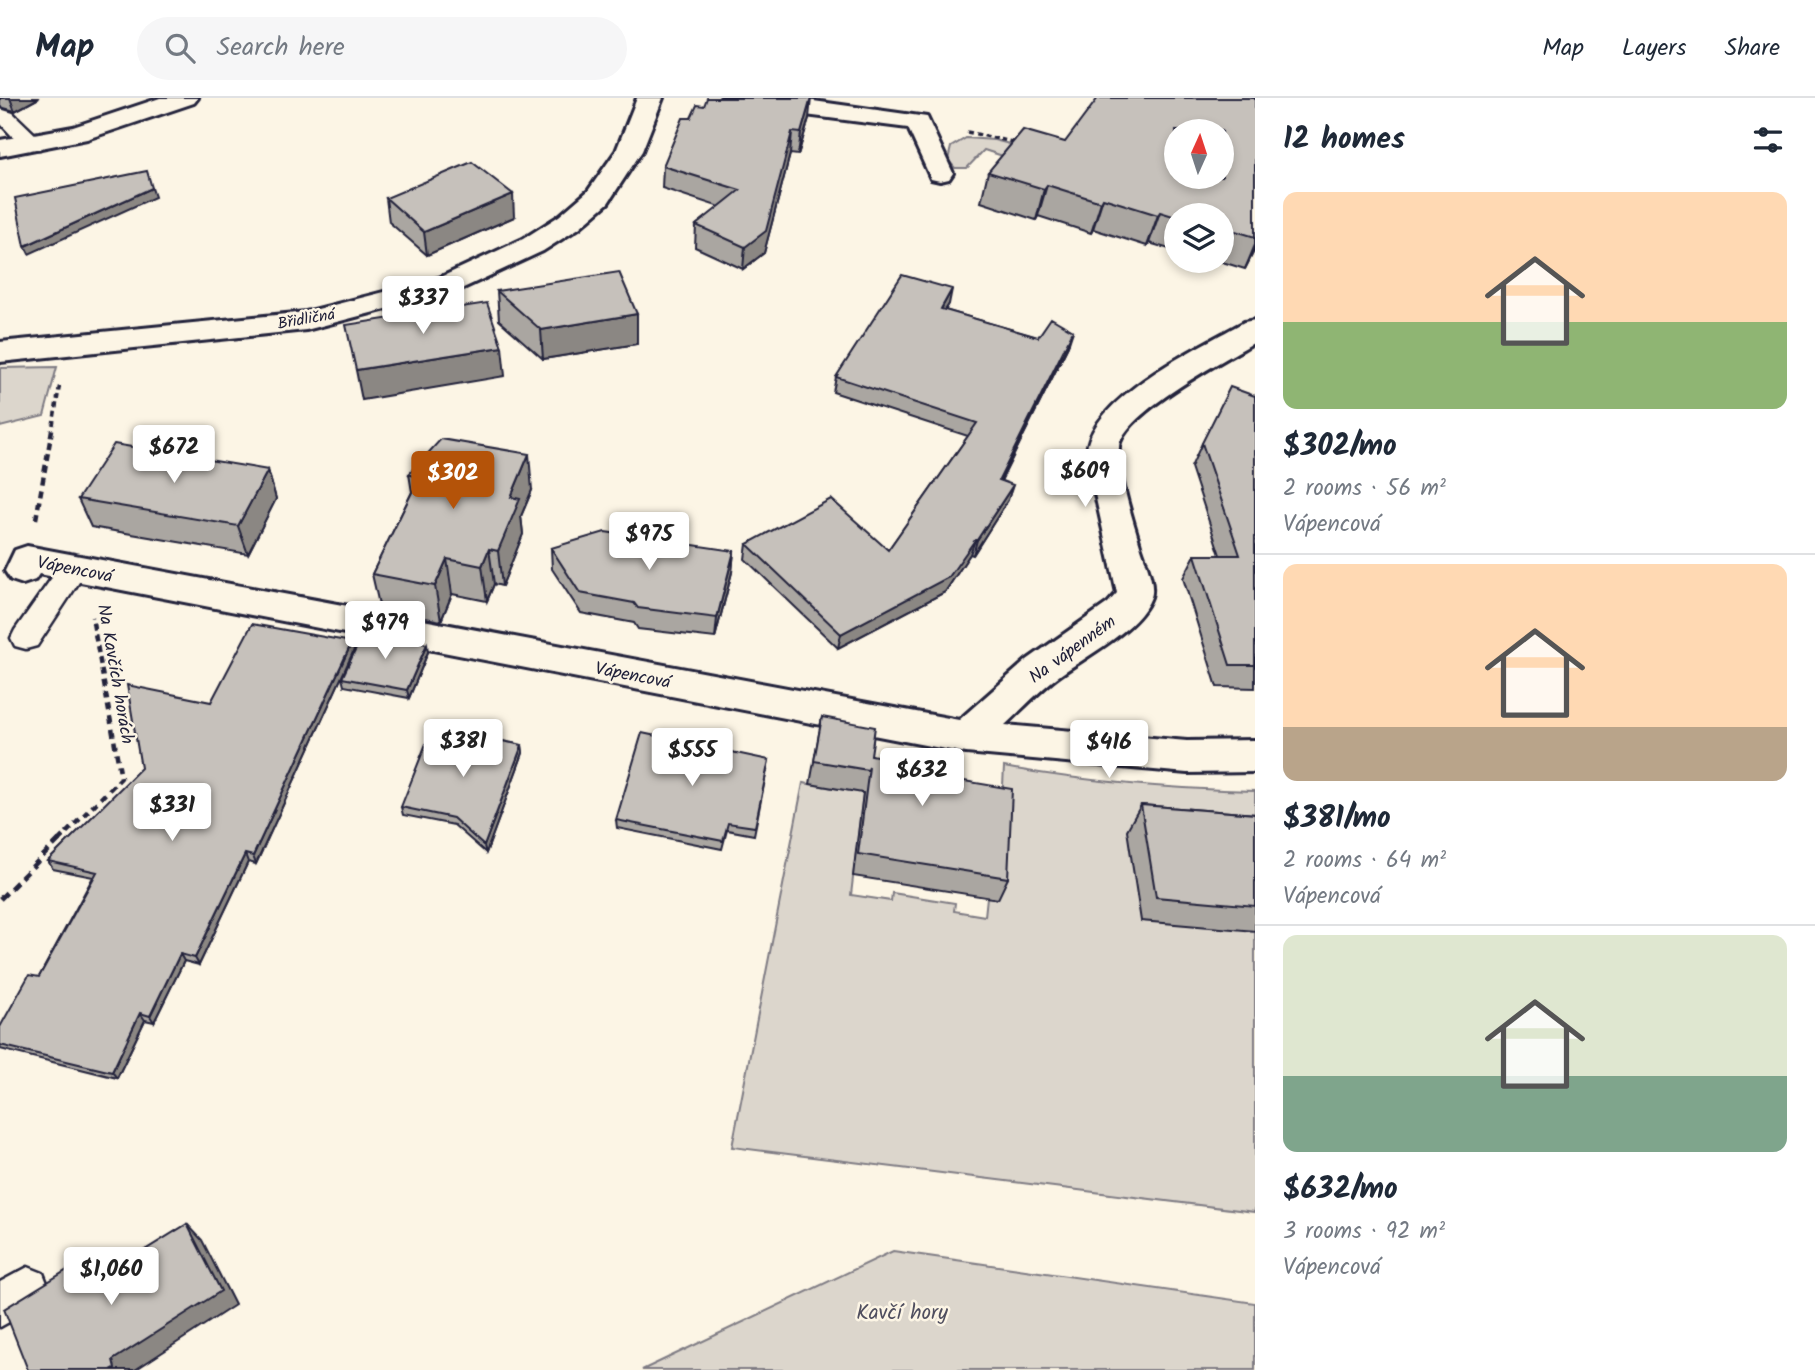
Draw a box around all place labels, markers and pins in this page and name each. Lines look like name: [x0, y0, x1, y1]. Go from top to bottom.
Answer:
pin: $337: [382, 276, 464, 336]
pin: $672: [133, 426, 215, 485]
pin: $609: [1044, 450, 1126, 509]
pin: $302: [412, 452, 494, 511]
pin: $975: [608, 512, 690, 572]
pin: $979: [344, 602, 426, 661]
pin: $381: [422, 720, 504, 779]
pin: $416: [1068, 720, 1150, 780]
pin: $555: [651, 728, 733, 788]
pin: $632: [881, 748, 963, 808]
pin: $331: [131, 784, 213, 843]
pin: $1,060: [54, 1248, 168, 1307]

